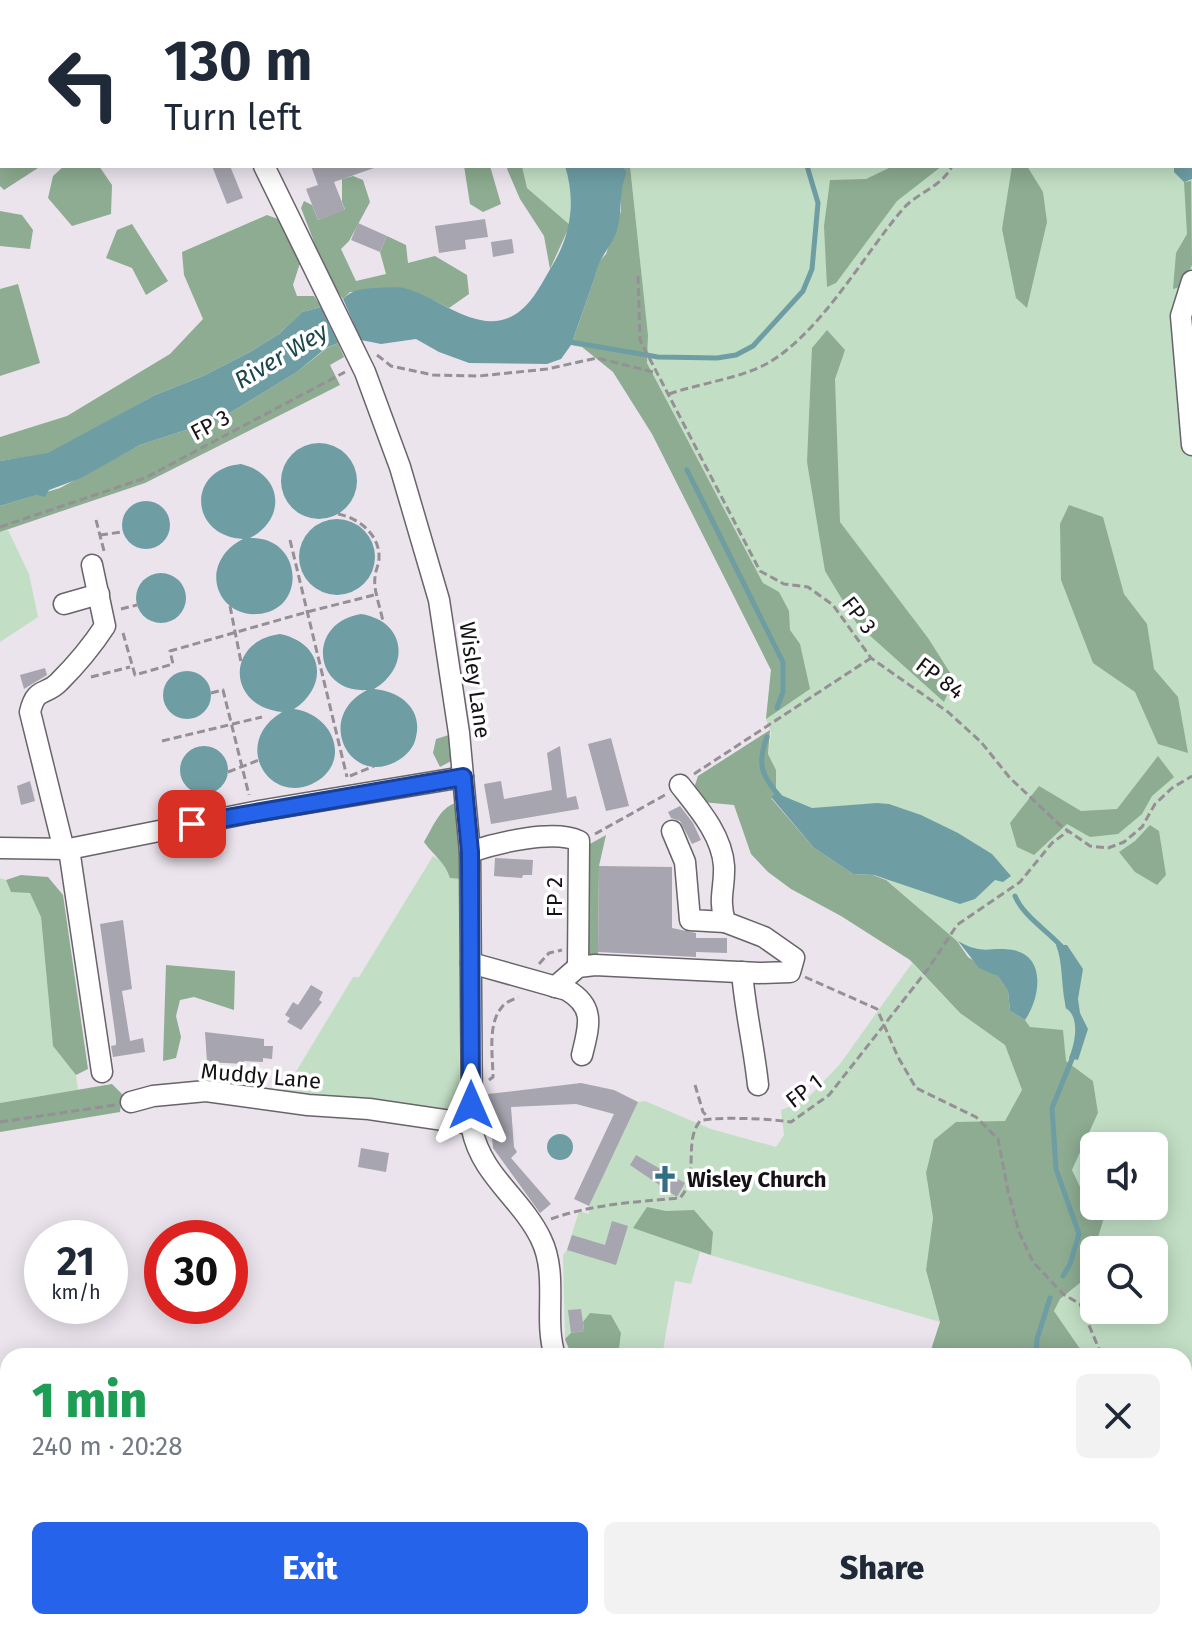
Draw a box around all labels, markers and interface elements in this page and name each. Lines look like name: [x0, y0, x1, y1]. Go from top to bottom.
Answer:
text: 130 m: [164, 28, 312, 95]
icon: left: [32, 32, 136, 136]
text: Turn left: [164, 96, 302, 140]
water label: River Wey: [229, 317, 334, 395]
street label: FP 3: [186, 404, 234, 446]
street label: FP 3: [836, 591, 882, 639]
street label: Wisley Lane: [453, 620, 497, 740]
street label: FP 84: [911, 651, 970, 705]
pin: [158, 790, 226, 858]
icon: arrive: [170, 802, 214, 846]
street label: FP 2: [541, 877, 568, 917]
street label: Muddy Lane: [200, 1057, 322, 1095]
position arrow: [429, 1063, 513, 1147]
street label: FP 1: [780, 1068, 828, 1114]
map controls: [1080, 1132, 1168, 1324]
button: sound: [1080, 1132, 1168, 1220]
church icon: Wisley Church: [650, 1164, 680, 1194]
place label: Wisley Church: [687, 1166, 827, 1193]
speed limit sign: 30: [144, 1220, 248, 1324]
button: search: [1080, 1236, 1168, 1324]
text: 21: [57, 1238, 95, 1286]
text: km/h: [51, 1280, 101, 1304]
text: 1 min: [32, 1372, 147, 1430]
button: close: [1076, 1374, 1160, 1458]
text: 240 m · 20:28: [32, 1431, 183, 1462]
button: Exit: [32, 1522, 588, 1614]
button: Share: [604, 1522, 1160, 1614]

